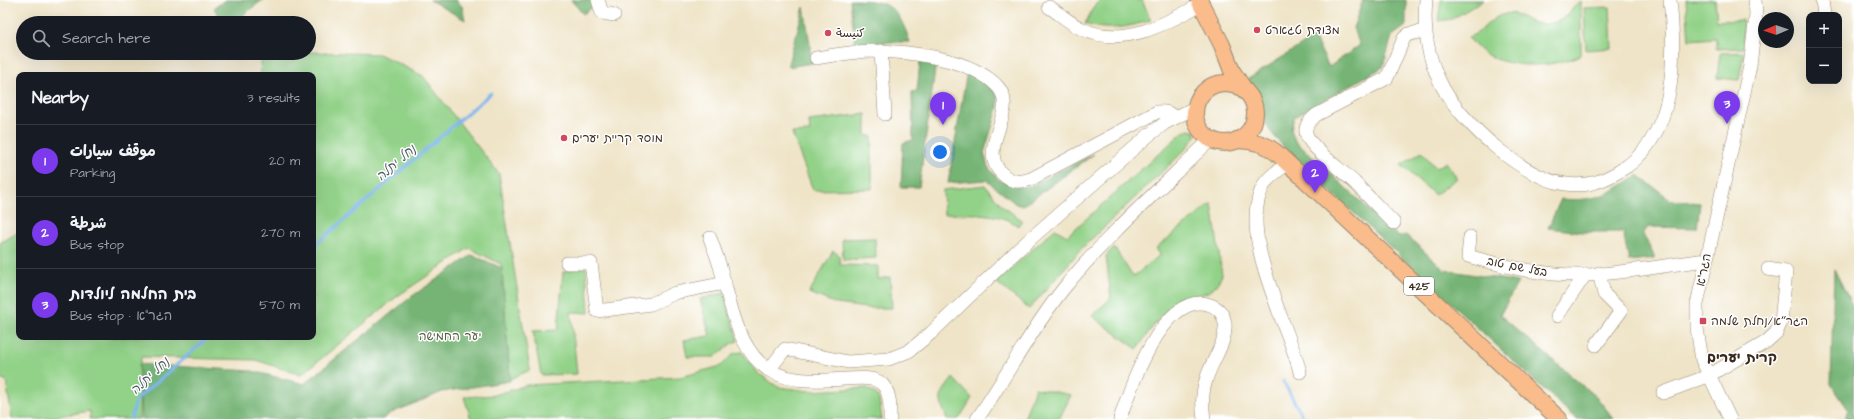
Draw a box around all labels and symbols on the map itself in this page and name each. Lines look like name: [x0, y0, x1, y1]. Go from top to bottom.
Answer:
north arrow: [1758, 12, 1794, 48]
place label: מצודת טגארט: [1265, 22, 1340, 39]
place label: كنيسة: [836, 25, 865, 42]
marker: מצודת טגארט: [1252, 25, 1262, 35]
marker: كنيسة: [823, 28, 833, 38]
pin: 3: [1714, 91, 1740, 124]
pin: 1: [930, 92, 956, 125]
place label: מוסד קריית יערים: [572, 130, 663, 147]
marker: מוסד קריית יערים: [559, 133, 569, 143]
water label: נחל יתלה: [372, 140, 421, 185]
your location: [930, 142, 950, 162]
pin: 2: [1302, 160, 1328, 193]
street label: הגר"א: [1692, 252, 1716, 288]
street label: בעל שם טוב: [1485, 253, 1549, 281]
road number: 425: [1404, 277, 1434, 295]
place label: הגר״א/נחלת שלמה: [1711, 313, 1808, 330]
marker: הגר״א/נחלת שלמה: [1698, 316, 1708, 326]
park label: יער החמישה: [419, 328, 481, 345]
district label: קרית יערים: [1707, 348, 1777, 368]
water label: נחל יתלה: [126, 352, 174, 399]

